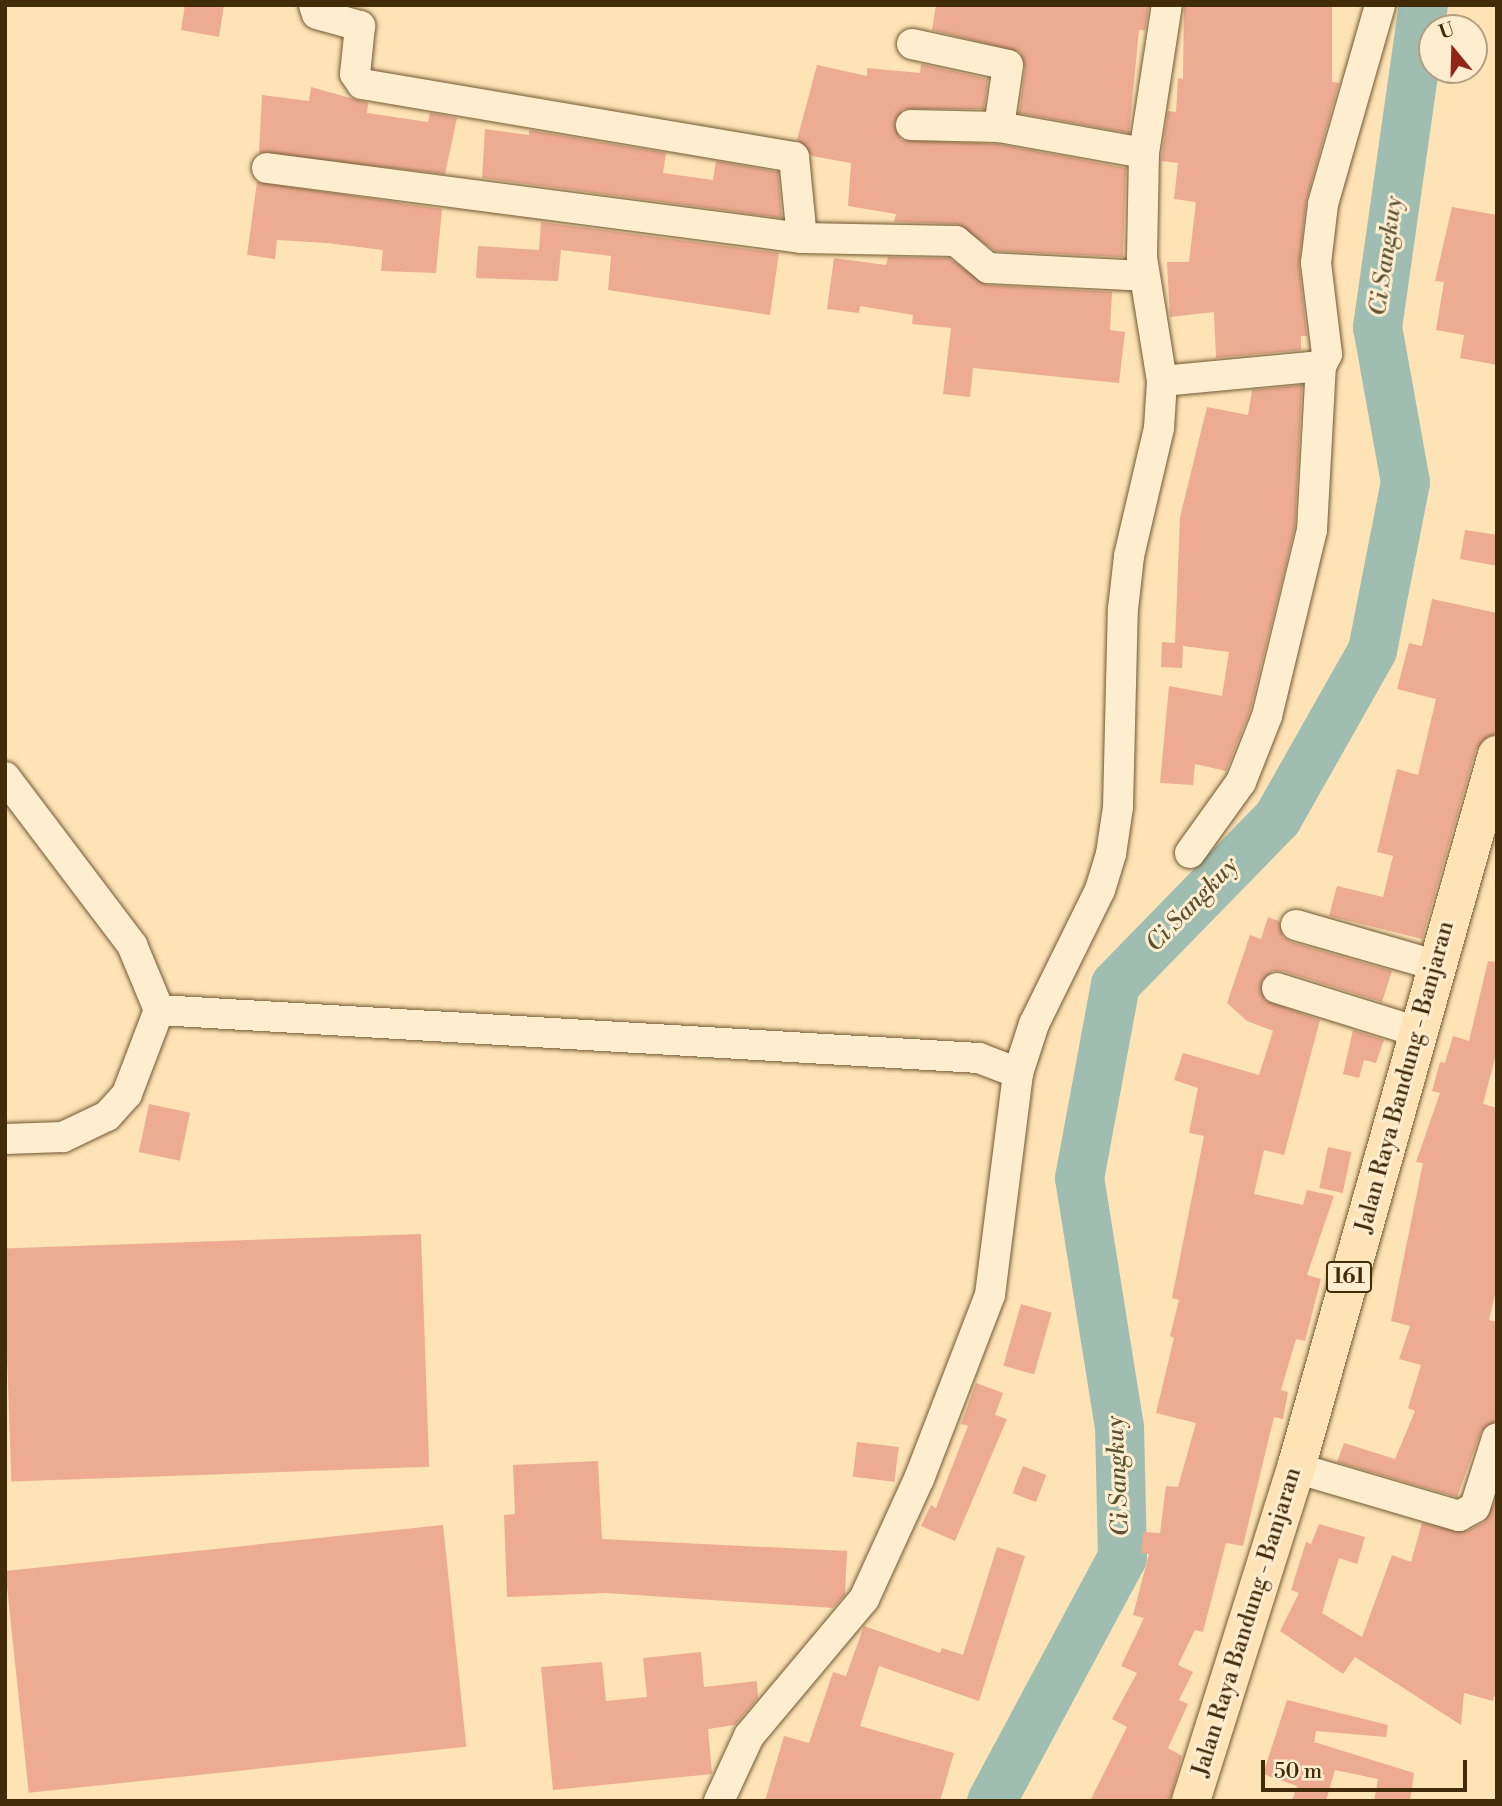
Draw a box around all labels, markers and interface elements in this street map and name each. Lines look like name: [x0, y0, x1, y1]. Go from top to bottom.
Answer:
north arrow: [1418, 14, 1488, 84]
text: U: [1436, 17, 1458, 45]
water label: Ci Sangkuy: [1364, 194, 1410, 318]
water label: Ci Sangkuy: [1141, 852, 1245, 958]
street label: Jalan Raya Bandung - Banjaran: [1350, 918, 1460, 1236]
road number: 161: [1324, 1260, 1374, 1294]
water label: Ci Sangkuy: [1101, 1415, 1137, 1537]
street label: Jalan Raya Bandung - Banjaran: [1187, 1464, 1307, 1780]
scale bar: [1264, 1746, 1470, 1790]
text: 50 m: [1274, 1759, 1322, 1785]

